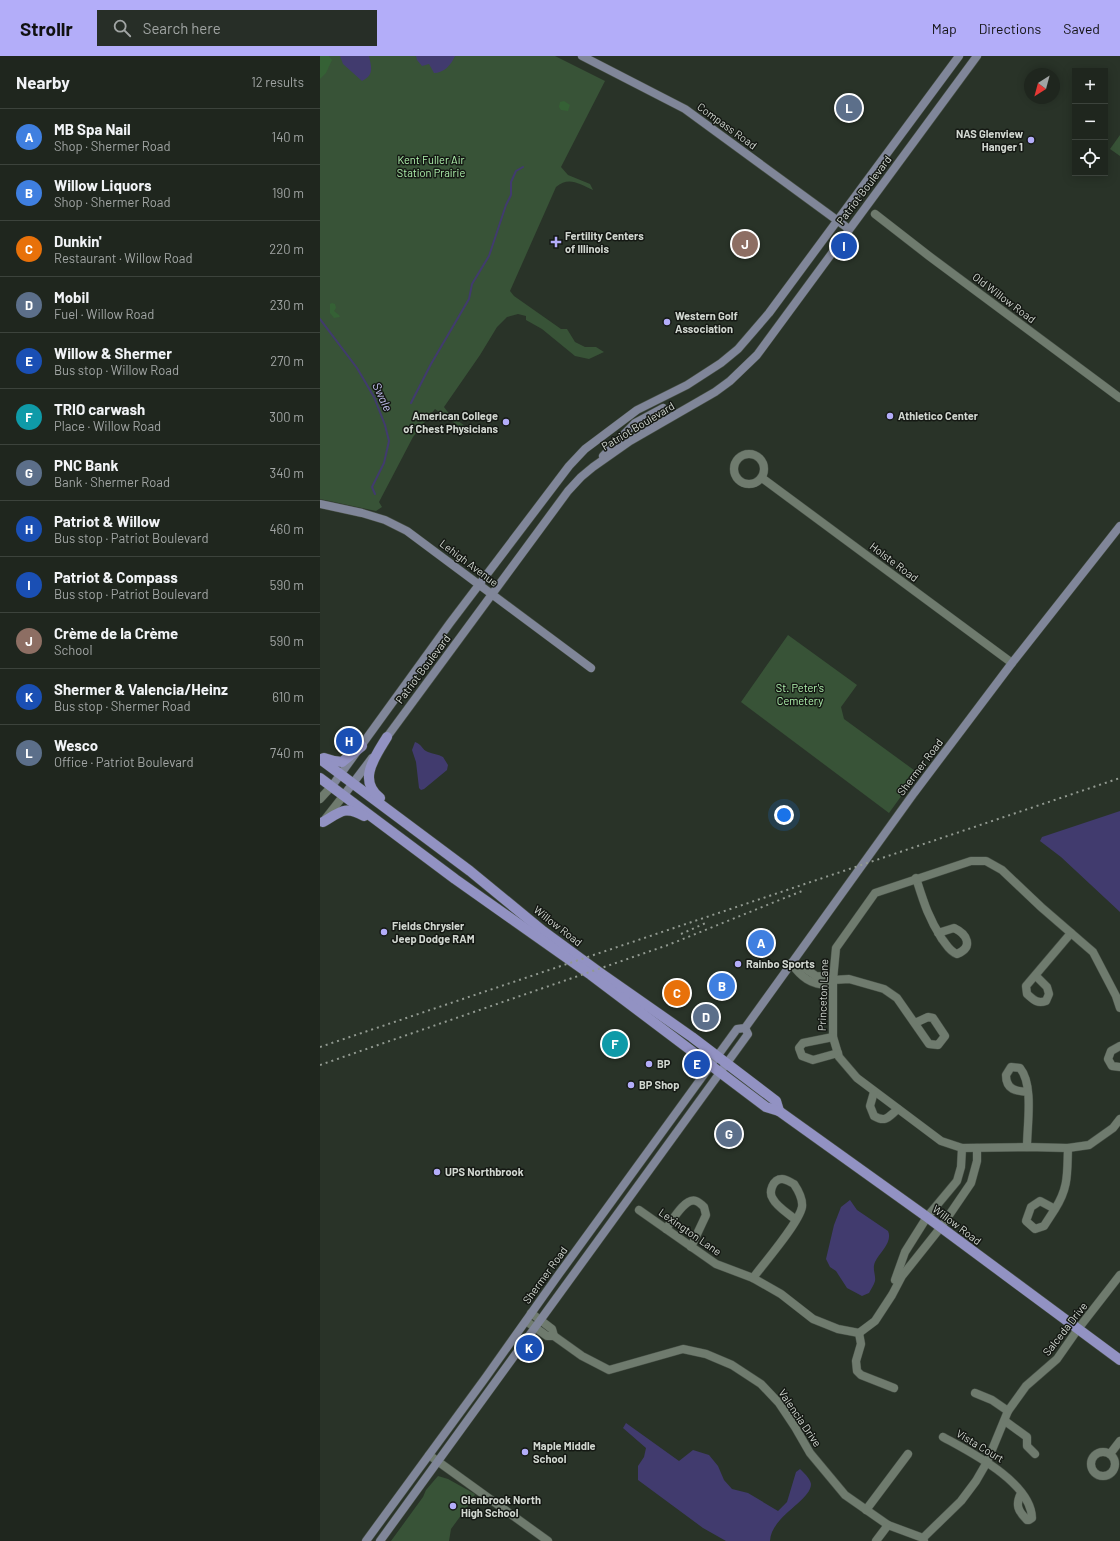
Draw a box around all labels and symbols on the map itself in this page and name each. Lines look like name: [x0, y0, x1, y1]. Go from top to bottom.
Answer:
north arrow: [1024, 68, 1060, 104]
pin: L: [836, 93, 862, 123]
street label: Compass Road: [695, 100, 760, 152]
place label: NAS Glenview Hanger 1: [956, 127, 1023, 153]
marker: NAS Glenview Hanger 1: [1026, 135, 1036, 145]
park label: Kent Fuller Air Station Prairie: [397, 153, 465, 179]
street label: Patriot Boulevard: [834, 153, 894, 227]
place label: Fertility Centers of Illinois: [565, 229, 644, 255]
pin: J: [732, 229, 758, 259]
pin: I: [831, 231, 857, 261]
marker: Fertility Centers of Illinois: [550, 236, 562, 248]
street label: Old Willow Road: [970, 270, 1038, 325]
place label: Western Golf Association: [675, 309, 738, 335]
marker: Western Golf Association: [662, 317, 672, 327]
water label: Swale: [370, 380, 396, 413]
street label: Patriot Boulevard: [599, 399, 677, 452]
place label: American College of Chest Physicians: [403, 409, 498, 435]
place label: Athletico Center: [898, 409, 979, 422]
marker: Athletico Center: [885, 411, 895, 421]
marker: American College of Chest Physicians: [501, 417, 511, 427]
street label: Lehigh Avenue: [438, 536, 501, 589]
street label: Holste Road: [868, 539, 921, 584]
street label: Patriot Boulevard: [393, 632, 453, 706]
park label: St. Peter's Cemetery: [776, 681, 824, 707]
pin: H: [336, 726, 362, 756]
street label: Shermer Road: [894, 736, 945, 798]
your location: [774, 805, 794, 825]
street label: Willow Road: [532, 903, 585, 949]
place label: Fields Chrysler Jeep Dodge RAM: [392, 919, 475, 945]
marker: Fields Chrysler Jeep Dodge RAM: [379, 927, 389, 937]
pin: A: [748, 928, 774, 958]
place label: Rainbo Sports: [746, 957, 815, 970]
marker: Rainbo Sports: [733, 959, 743, 969]
street label: Princeton Lane: [815, 959, 830, 1031]
pin: B: [709, 971, 735, 1001]
pin: C: [664, 978, 690, 1008]
pin: D: [693, 1002, 719, 1032]
pin: F: [602, 1029, 628, 1059]
pin: E: [684, 1049, 710, 1079]
place label: BP: [657, 1057, 671, 1070]
marker: BP: [644, 1059, 654, 1069]
place label: BP Shop: [639, 1078, 680, 1091]
marker: BP Shop: [626, 1080, 636, 1090]
pin: G: [716, 1119, 742, 1149]
place label: UPS Northbrook: [445, 1165, 524, 1178]
marker: UPS Northbrook: [432, 1167, 442, 1177]
street label: Willow Road: [930, 1202, 984, 1247]
street label: Lexington Lane: [657, 1205, 724, 1258]
street label: Shermer Road: [519, 1244, 570, 1306]
street label: Salceda Drive: [1040, 1299, 1090, 1358]
pin: K: [516, 1333, 542, 1363]
street label: Valencia Drive: [776, 1386, 825, 1449]
street label: Vista Court: [954, 1426, 1006, 1465]
place label: Maple Middle School: [533, 1439, 596, 1465]
marker: Maple Middle School: [520, 1447, 530, 1457]
place label: Glenbrook North High School: [461, 1493, 541, 1519]
marker: Glenbrook North High School: [448, 1501, 458, 1511]

